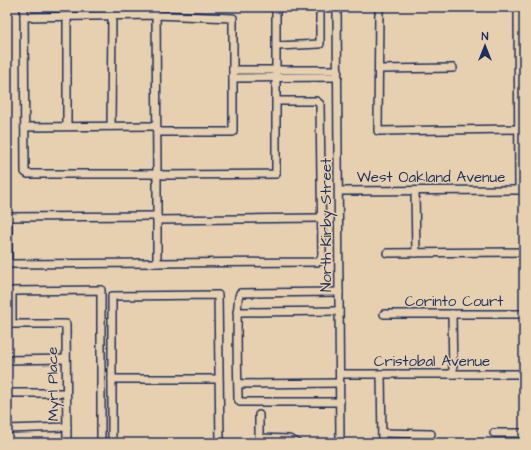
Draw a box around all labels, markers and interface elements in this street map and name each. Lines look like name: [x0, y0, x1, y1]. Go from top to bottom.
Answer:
north arrow: [465, 26, 505, 66]
text: N: [482, 29, 489, 44]
street label: North Kirby Street: [316, 158, 338, 292]
street label: West Oakland Avenue: [357, 167, 505, 188]
street label: Corinto Court: [405, 291, 503, 312]
street label: Myrl Place: [42, 347, 65, 421]
street label: Cristobal Avenue: [374, 351, 490, 372]

